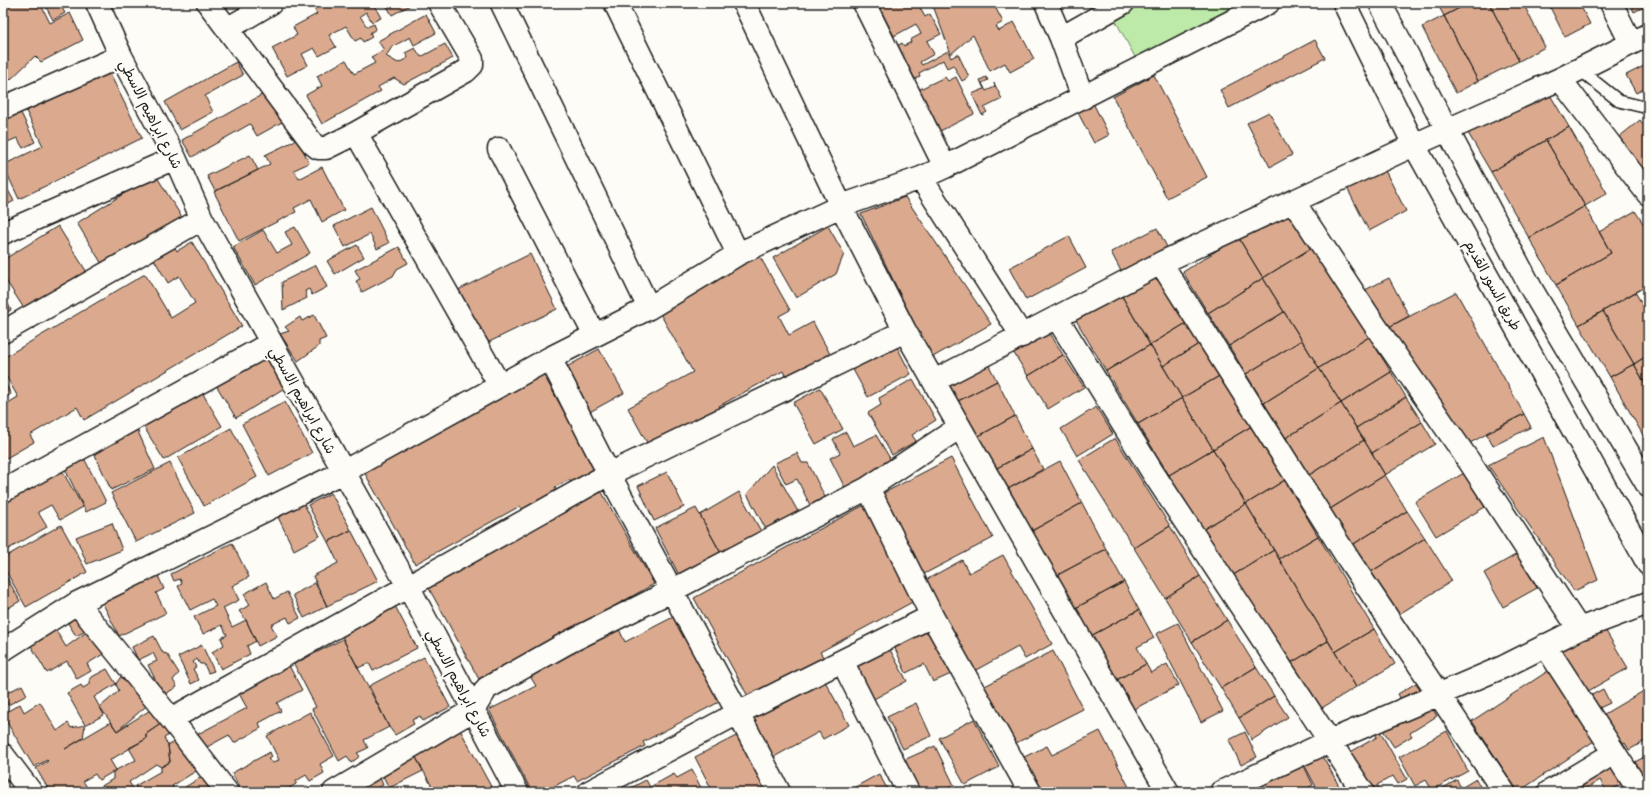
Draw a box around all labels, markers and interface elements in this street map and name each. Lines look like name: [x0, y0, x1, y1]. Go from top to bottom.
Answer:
street label: شارع ابراهيم الاسطي: [112, 55, 189, 173]
street label: طريق السور القديم: [1457, 235, 1528, 336]
street label: شارع ابراهيم الاسطي: [262, 342, 343, 459]
street label: شارع ابراهيم الاسطي: [419, 624, 498, 742]

